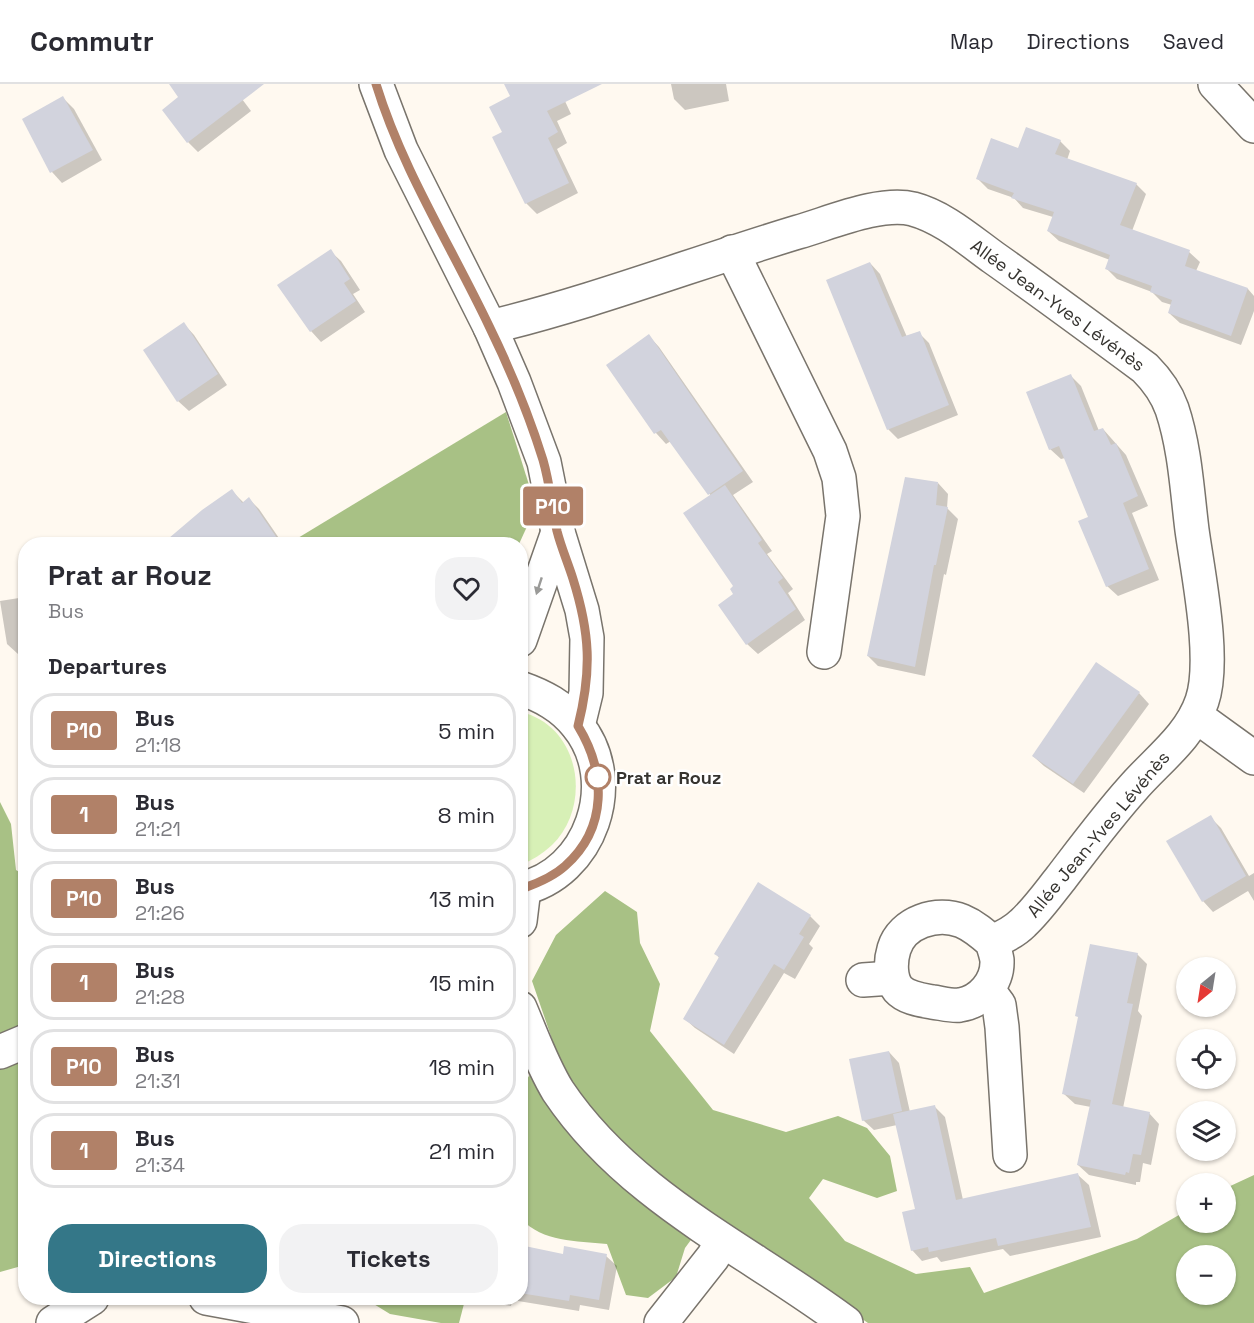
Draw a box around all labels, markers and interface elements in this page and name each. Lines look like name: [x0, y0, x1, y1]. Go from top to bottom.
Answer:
text: Commutr: [30, 23, 154, 59]
text: Map: [950, 28, 994, 55]
text: Directions: [1027, 28, 1130, 55]
text: Saved: [1163, 28, 1224, 55]
street label: Allée Jean-Yves Lévénès: [966, 234, 1150, 376]
line badge: P10: [518, 486, 588, 526]
text: P10: [535, 493, 571, 520]
text: Prat ar Rouz: [48, 557, 212, 593]
button: heart: [435, 557, 498, 620]
one-way arrow: [534, 577, 543, 595]
text: Bus: [48, 598, 84, 624]
text: Departures: [48, 652, 167, 680]
text: Bus: [135, 704, 175, 732]
text: P10: [66, 717, 102, 744]
text: 5 min: [438, 717, 495, 745]
text: 21:18: [135, 732, 181, 758]
street label: Allée Jean-Yves Lévénès: [1022, 746, 1174, 922]
marker: Prat ar Rouz: [585, 764, 611, 790]
place label: Prat ar Rouz: [616, 766, 721, 789]
text: Bus: [135, 788, 175, 816]
text: 1: [79, 801, 89, 828]
text: 8 min: [438, 801, 495, 829]
text: 21:21: [135, 816, 181, 842]
text: Bus: [135, 872, 175, 900]
text: P10: [66, 885, 102, 912]
text: 13 min: [429, 885, 495, 913]
text: 21:26: [135, 900, 185, 926]
text: Bus: [135, 956, 175, 984]
north arrow: [1176, 957, 1236, 1017]
map controls: [1176, 957, 1236, 1305]
text: 1: [79, 969, 89, 996]
text: 15 min: [429, 969, 495, 997]
text: 21:28: [135, 984, 185, 1010]
button: locate: [1176, 1029, 1236, 1089]
text: Bus: [135, 1040, 175, 1068]
text: P10: [66, 1053, 102, 1080]
text: 18 min: [429, 1053, 495, 1081]
text: 21:31: [135, 1068, 181, 1094]
button: layers: [1176, 1101, 1236, 1161]
text: Bus: [135, 1124, 175, 1152]
text: 1: [79, 1137, 89, 1164]
text: 21 min: [429, 1137, 495, 1165]
text: 21:34: [135, 1152, 185, 1178]
button: +: [1176, 1173, 1236, 1233]
button: Directions: [48, 1224, 267, 1293]
button: Tickets: [279, 1224, 498, 1293]
button: −: [1176, 1245, 1236, 1305]

